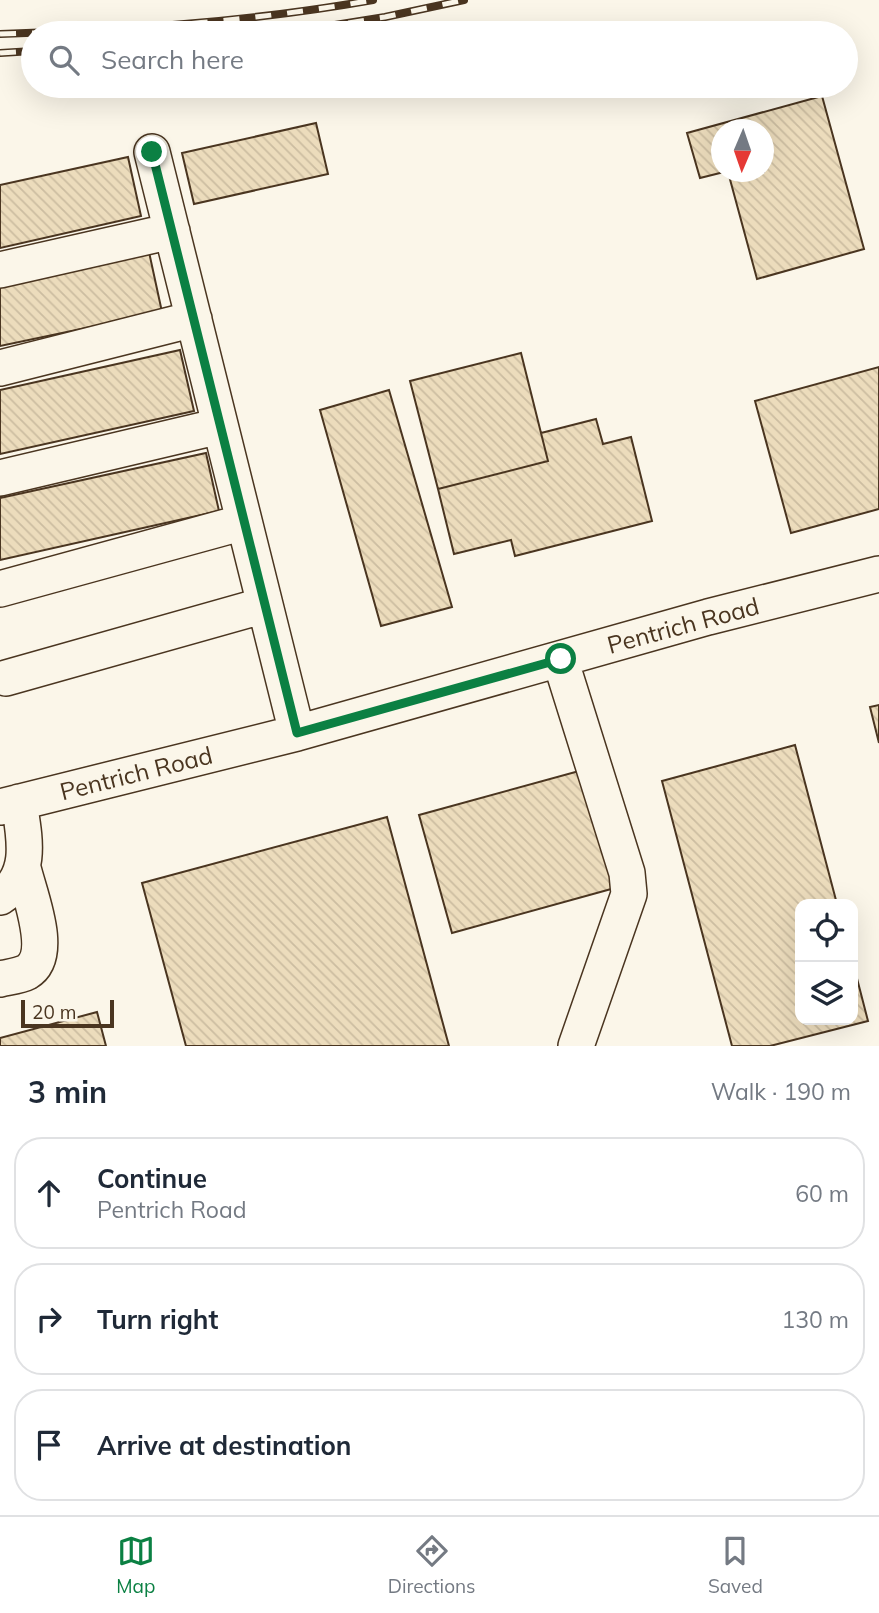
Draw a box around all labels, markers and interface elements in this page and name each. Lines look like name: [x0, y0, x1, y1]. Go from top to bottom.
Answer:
search box: [21, 21, 858, 98]
icon: search: [45, 41, 83, 79]
text: Search here: [101, 43, 244, 76]
north arrow: [711, 119, 774, 182]
route end: [136, 136, 167, 167]
street label: Pentrich Road: [604, 590, 762, 660]
route start: [545, 643, 576, 674]
street label: Pentrich Road: [57, 740, 215, 806]
map controls: [795, 899, 858, 1025]
button: locate: [795, 899, 858, 962]
button: layers: [795, 962, 858, 1025]
scale bar: [21, 997, 114, 1029]
text: 20 m: [32, 1000, 76, 1024]
text: 3 min: [28, 1073, 107, 1111]
text: Walk · 190 m: [711, 1077, 851, 1106]
text: Continue: [97, 1162, 207, 1195]
icon: ahead: [30, 1174, 68, 1212]
text: 60 m: [795, 1179, 849, 1208]
text: Pentrich Road: [97, 1195, 247, 1224]
icon: right: [30, 1300, 68, 1338]
text: Turn right: [97, 1303, 218, 1336]
text: 130 m: [781, 1305, 849, 1334]
icon: arrive: [30, 1426, 68, 1464]
text: Arrive at destination: [97, 1429, 352, 1462]
tab: Map: [116, 1532, 155, 1598]
tab: Directions: [388, 1532, 476, 1598]
tab: Saved: [708, 1532, 763, 1598]

